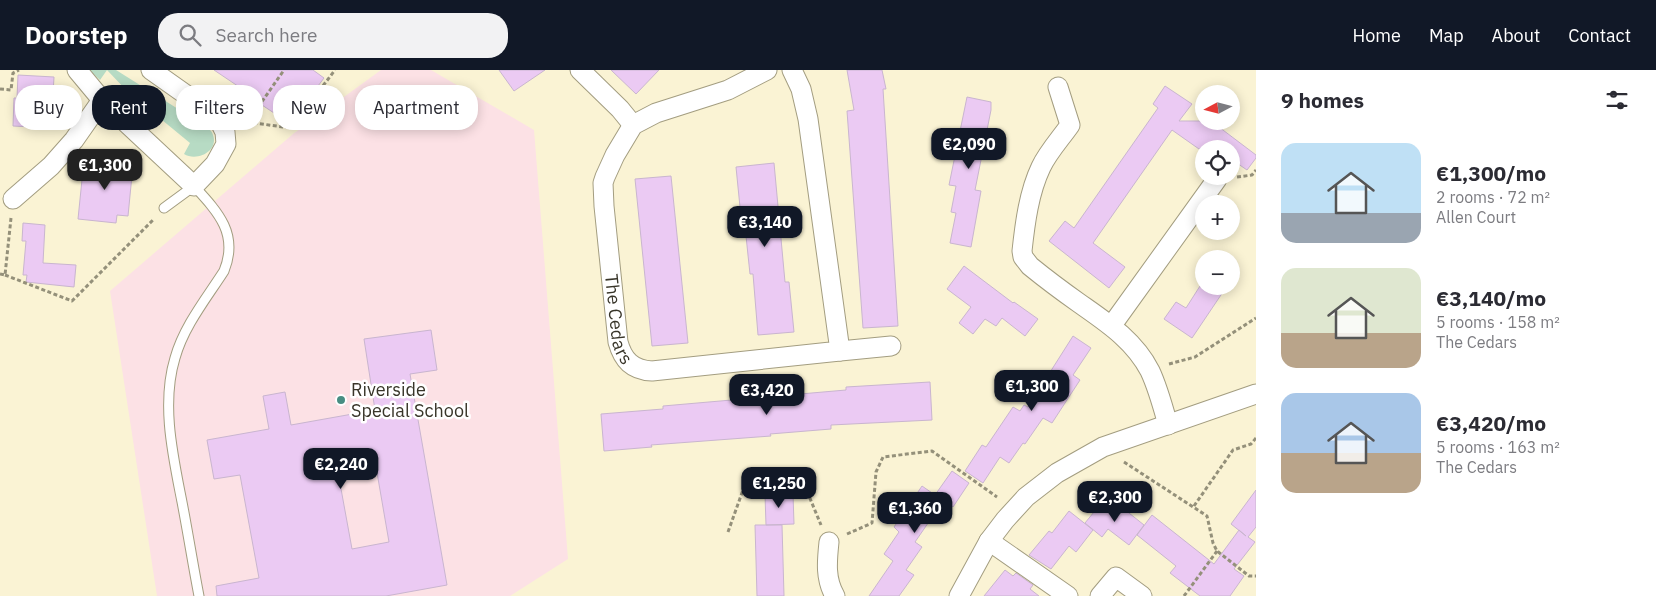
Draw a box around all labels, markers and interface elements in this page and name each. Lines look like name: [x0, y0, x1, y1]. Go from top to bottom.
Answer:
search box: [158, 13, 508, 58]
text: Doorstep: [25, 19, 128, 51]
icon: search: [176, 21, 204, 49]
text: Search here: [216, 23, 317, 47]
text: Home: [1353, 24, 1401, 47]
text: Map: [1429, 24, 1464, 47]
text: About: [1492, 24, 1540, 47]
text: Contact: [1568, 24, 1631, 47]
chip: Buy: [15, 85, 82, 130]
chip: Rent: [92, 85, 166, 130]
chip: Filters: [176, 85, 263, 130]
chip: New: [273, 85, 345, 130]
chip: Apartment: [355, 85, 478, 130]
north arrow: [1195, 85, 1240, 130]
map controls: [1195, 85, 1240, 295]
text: 9 homes: [1281, 86, 1364, 114]
icon: filters: [1603, 86, 1631, 114]
pin: €2,090: [928, 128, 1010, 170]
text: €2,090: [942, 134, 996, 154]
button: locate: [1195, 140, 1240, 185]
pin: €1,300: [64, 148, 146, 191]
text: €1,300: [78, 155, 132, 175]
text: €1,300/mo: [1436, 159, 1546, 187]
icon: home: [1321, 163, 1381, 223]
text: 2 rooms · 72 m²: [1436, 187, 1550, 207]
button: +: [1195, 195, 1240, 240]
pin: €3,140: [724, 206, 806, 248]
text: Allen Court: [1436, 207, 1516, 227]
text: €3,140: [738, 212, 792, 232]
button: −: [1195, 250, 1240, 295]
street label: The Cedars: [600, 273, 638, 369]
text: €3,140/mo: [1436, 284, 1546, 312]
icon: home: [1321, 288, 1381, 348]
text: 5 rooms · 158 m²: [1436, 312, 1560, 332]
text: The Cedars: [1436, 332, 1517, 352]
pin: €1,300: [991, 370, 1073, 412]
pin: €3,420: [726, 374, 808, 416]
text: €1,300: [1005, 376, 1059, 396]
place label: Riverside Special School: [351, 378, 469, 422]
text: €3,420: [740, 380, 794, 400]
marker: Riverside Special School: [335, 394, 347, 406]
text: €3,420/mo: [1436, 409, 1546, 437]
icon: home: [1321, 413, 1381, 473]
text: 5 rooms · 163 m²: [1436, 437, 1560, 457]
pin: €2,240: [300, 448, 382, 490]
text: €2,240: [314, 454, 368, 474]
text: The Cedars: [1436, 457, 1517, 477]
pin: €1,250: [738, 466, 820, 509]
text: €1,250: [752, 473, 806, 493]
pin: €2,300: [1074, 480, 1156, 523]
text: €2,300: [1088, 487, 1142, 507]
pin: €1,360: [874, 492, 956, 534]
text: €1,360: [888, 498, 942, 518]

